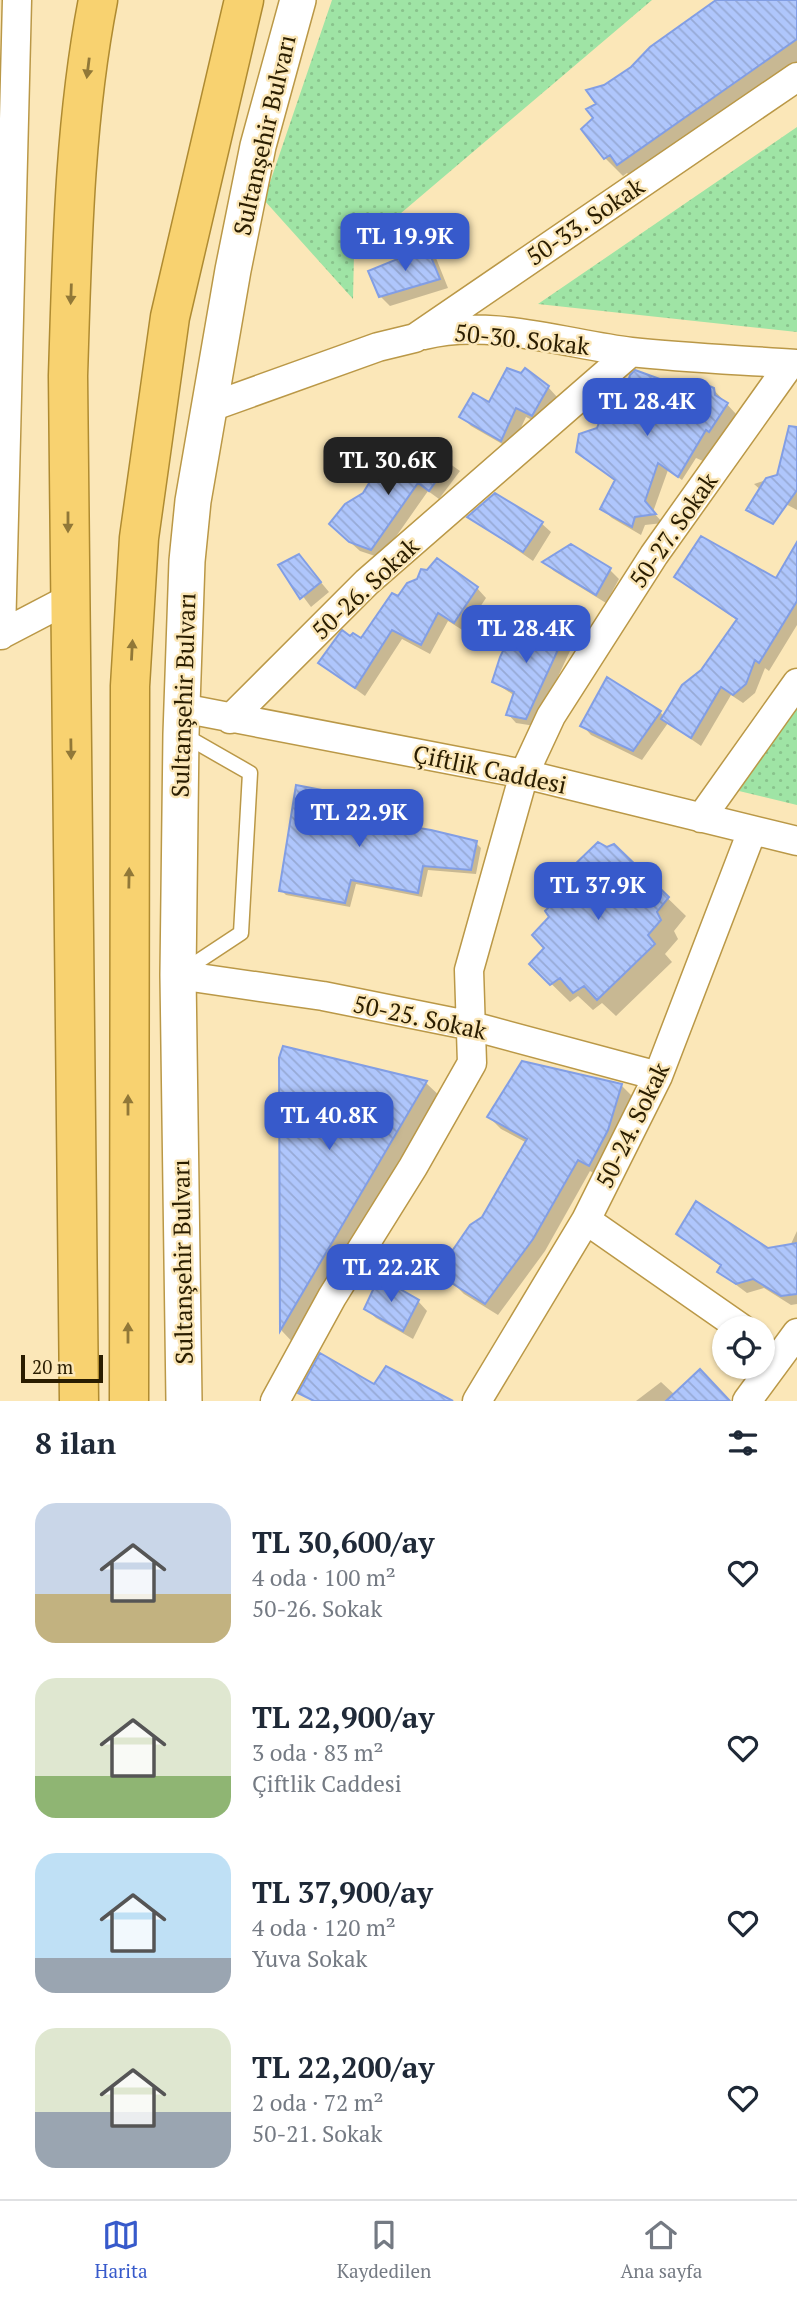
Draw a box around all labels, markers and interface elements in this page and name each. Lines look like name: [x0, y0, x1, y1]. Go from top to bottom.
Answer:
street label: Sultanşehir Bulvarı: [225, 32, 303, 238]
one-way arrow: [83, 57, 94, 79]
street label: 50-33. Sokak: [520, 169, 651, 272]
pin: TL 19.9K: [333, 214, 477, 273]
text: TL 19.9K: [356, 220, 454, 251]
one-way arrow: [65, 284, 76, 306]
street label: 50-30. Sokak: [453, 316, 592, 362]
pin: TL 28.4K: [575, 378, 719, 438]
text: TL 28.4K: [598, 385, 696, 416]
pin: TL 30.6K: [316, 438, 460, 497]
text: TL 30.6K: [339, 444, 437, 475]
street label: 50-27. Sokak: [622, 466, 725, 594]
one-way arrow: [62, 511, 74, 533]
street label: 50-26. Sokak: [304, 530, 426, 646]
street label: Sultanşehir Bulvarı: [163, 592, 203, 798]
pin: TL 28.4K: [454, 606, 598, 665]
text: TL 28.4K: [477, 612, 575, 643]
one-way arrow: [127, 639, 138, 661]
street label: Çiftlik Caddesi: [410, 737, 570, 801]
one-way arrow: [65, 738, 77, 760]
pin: TL 22.9K: [287, 790, 431, 849]
text: TL 22.9K: [310, 796, 408, 827]
pin: TL 37.9K: [526, 862, 670, 922]
one-way arrow: [123, 867, 134, 889]
text: TL 37.9K: [550, 869, 646, 900]
street label: 50-25. Sokak: [350, 987, 490, 1047]
street label: 50-24. Sokak: [588, 1056, 676, 1193]
pin: TL 40.8K: [257, 1092, 401, 1152]
one-way arrow: [122, 1094, 134, 1116]
text: TL 40.8K: [280, 1099, 378, 1130]
street label: Sultanşehir Bulvarı: [164, 1159, 200, 1365]
pin: TL 22.2K: [319, 1244, 463, 1304]
text: TL 22.2K: [342, 1251, 440, 1282]
map controls: [712, 1316, 775, 1379]
button: locate: [712, 1316, 775, 1379]
one-way arrow: [122, 1322, 134, 1344]
scale bar: [21, 1352, 103, 1384]
text: 20 m: [32, 1354, 73, 1379]
text: 8 ilan: [35, 1423, 116, 1463]
icon: filters: [724, 1424, 762, 1462]
text: TL 30,600/ay: [252, 1522, 434, 1562]
icon: home: [91, 1531, 175, 1615]
icon: heart: [724, 1554, 762, 1592]
text: 4 oda · 100 m²: [252, 1562, 396, 1593]
text: 50-26. Sokak: [252, 1593, 382, 1624]
text: TL 22,900/ay: [252, 1697, 434, 1737]
icon: home: [91, 1706, 175, 1790]
icon: heart: [724, 1729, 762, 1767]
text: 3 oda · 83 m²: [252, 1737, 384, 1768]
text: Çiftlik Caddesi: [252, 1768, 402, 1799]
text: TL 37,900/ay: [252, 1872, 433, 1912]
icon: home: [91, 1881, 175, 1965]
icon: heart: [724, 1904, 762, 1942]
text: 4 oda · 120 m²: [252, 1912, 396, 1943]
text: Yuva Sokak: [252, 1943, 367, 1974]
text: TL 22,200/ay: [252, 2047, 434, 2087]
icon: home: [91, 2056, 175, 2140]
icon: heart: [724, 2079, 762, 2117]
text: 2 oda · 72 m²: [252, 2087, 384, 2118]
text: 50-21. Sokak: [252, 2118, 382, 2149]
tab: Harita: [95, 2216, 148, 2283]
tab: Kaydedilen: [337, 2216, 431, 2283]
tab: Ana sayfa: [620, 2216, 702, 2283]

